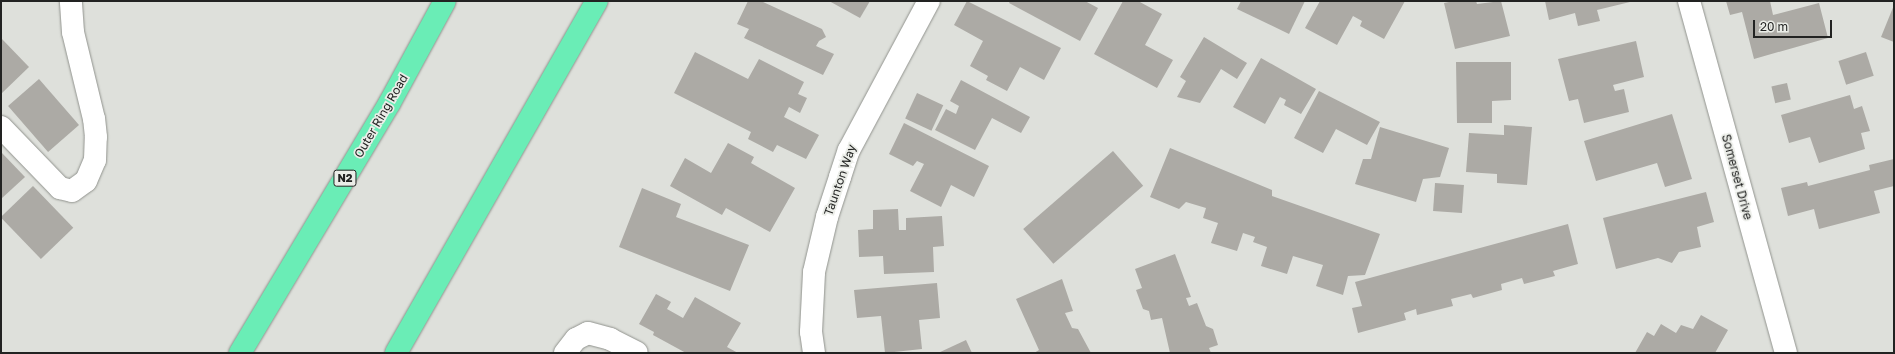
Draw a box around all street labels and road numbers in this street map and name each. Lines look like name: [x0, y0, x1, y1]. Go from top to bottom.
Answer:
street label: Outer Ring Road: [351, 72, 411, 160]
street label: Somerset Drive: [1719, 133, 1755, 221]
street label: Taunton Way: [821, 143, 859, 217]
road number: N2: [333, 169, 357, 187]

